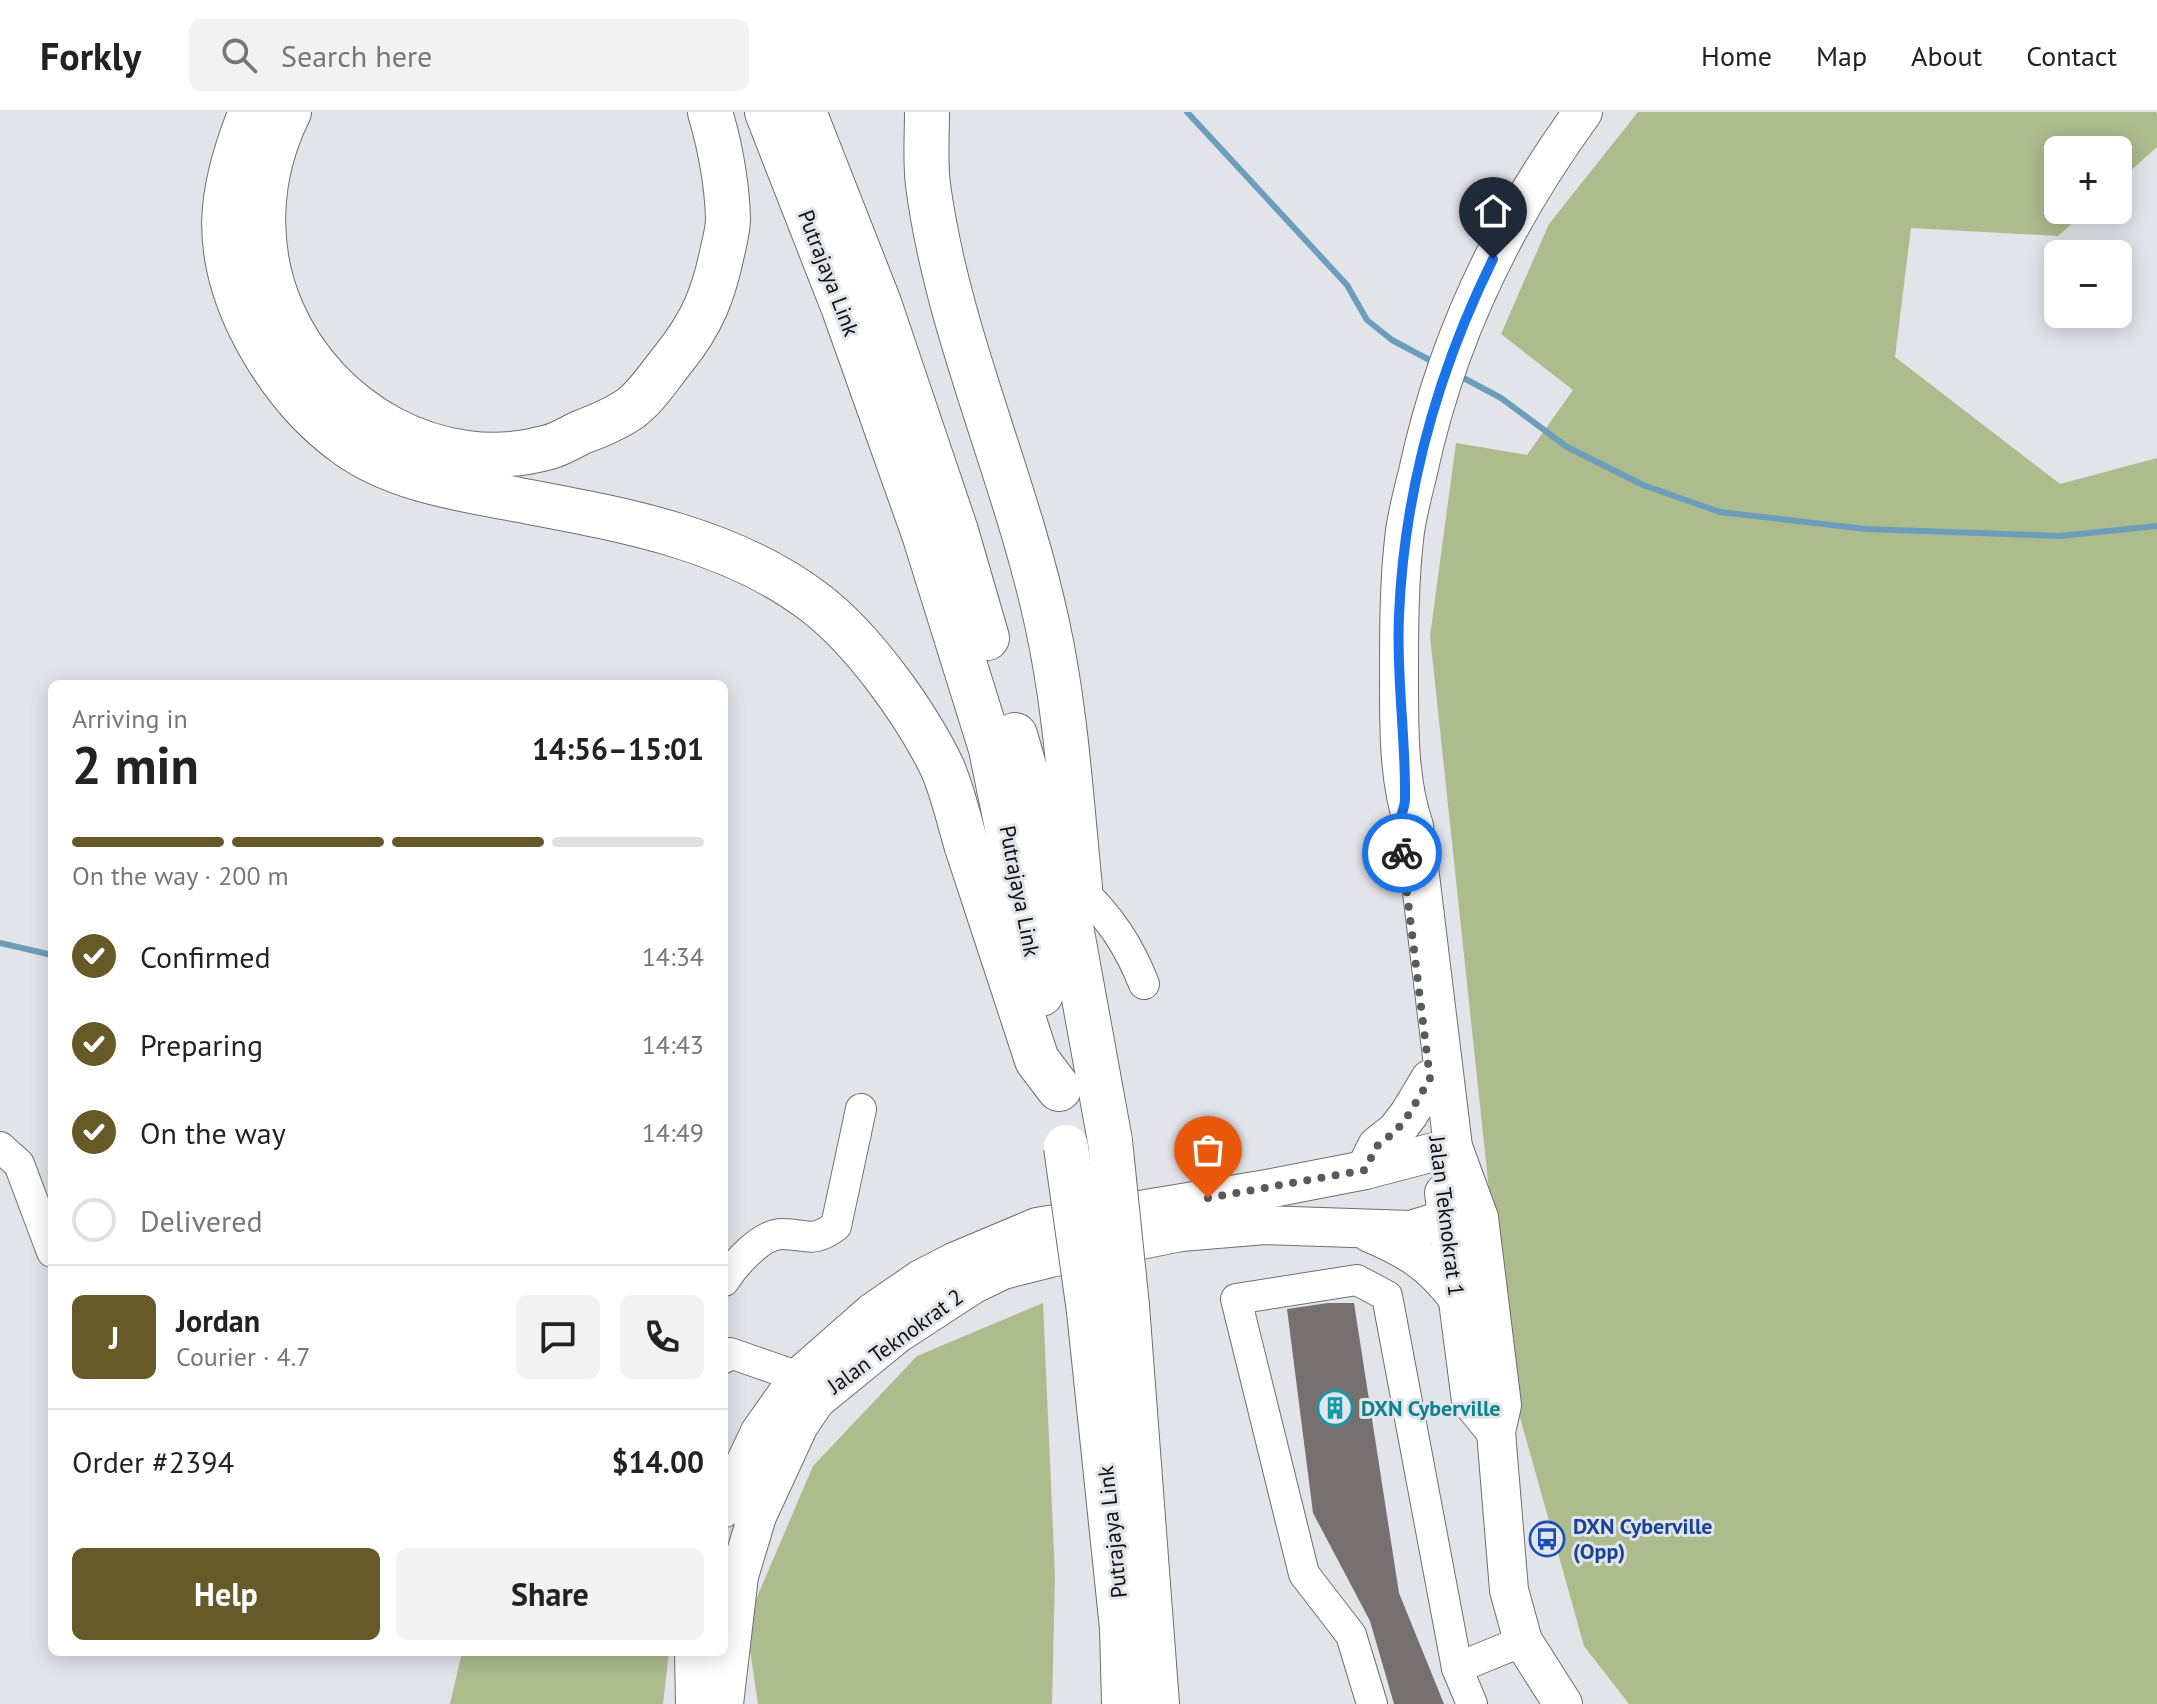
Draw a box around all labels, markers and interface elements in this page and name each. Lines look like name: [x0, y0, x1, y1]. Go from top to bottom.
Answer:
search box: [189, 19, 749, 91]
text: Forkly: [40, 31, 141, 80]
icon: search: [217, 33, 261, 77]
text: Search here: [281, 36, 432, 75]
text: Home: [1701, 37, 1772, 74]
text: Map: [1816, 37, 1867, 74]
text: About: [1911, 37, 1982, 74]
text: Contact: [2026, 37, 2117, 74]
map controls: [2044, 136, 2132, 328]
button: +: [2044, 136, 2132, 224]
pin: [1459, 177, 1527, 259]
icon: home: [1471, 189, 1515, 233]
street label: Putrajaya Link: [792, 206, 866, 340]
button: −: [2044, 240, 2132, 328]
text: Arriving in: [72, 702, 188, 735]
text: 14:56–15:01: [532, 729, 704, 768]
text: 2 min: [72, 731, 199, 798]
courier: [1362, 813, 1442, 893]
street label: Putrajaya Link: [994, 823, 1047, 959]
icon: bike: [1380, 831, 1424, 875]
text: On the way · 200 m: [72, 859, 289, 892]
icon: check: [72, 934, 116, 978]
text: Confirmed: [140, 937, 271, 976]
text: 14:34: [642, 940, 704, 973]
icon: check: [72, 1022, 116, 1066]
text: Preparing: [140, 1025, 263, 1064]
text: 14:43: [642, 1028, 704, 1061]
icon: check: [72, 1110, 116, 1154]
text: On the way: [140, 1113, 286, 1152]
text: 14:49: [642, 1116, 704, 1149]
pin: [1174, 1116, 1242, 1198]
icon: bag: [1186, 1128, 1230, 1172]
street label: Jalan Teknokrat 1: [1423, 1133, 1471, 1298]
text: Delivered: [140, 1201, 263, 1240]
street label: Jalan Teknokrat 2: [821, 1282, 968, 1400]
button: chat: [516, 1295, 600, 1379]
button: phone: [620, 1295, 704, 1379]
text: Jordan: [176, 1301, 260, 1340]
text: J: [109, 1318, 119, 1357]
text: Courier · 4.7: [176, 1340, 310, 1373]
building icon: DXN Cyberville: [1316, 1389, 1354, 1427]
place label: DXN Cyberville: [1361, 1394, 1501, 1422]
text: Order #2394: [72, 1442, 234, 1481]
text: $14.00: [612, 1442, 704, 1481]
street label: Putrajaya Link: [1091, 1464, 1133, 1600]
place label: DXN Cyberville (Opp): [1573, 1512, 1713, 1565]
bus stop icon: DXN Cyberville (Opp): [1528, 1520, 1566, 1558]
button: Help: [72, 1548, 380, 1640]
button: Share: [396, 1548, 704, 1640]

